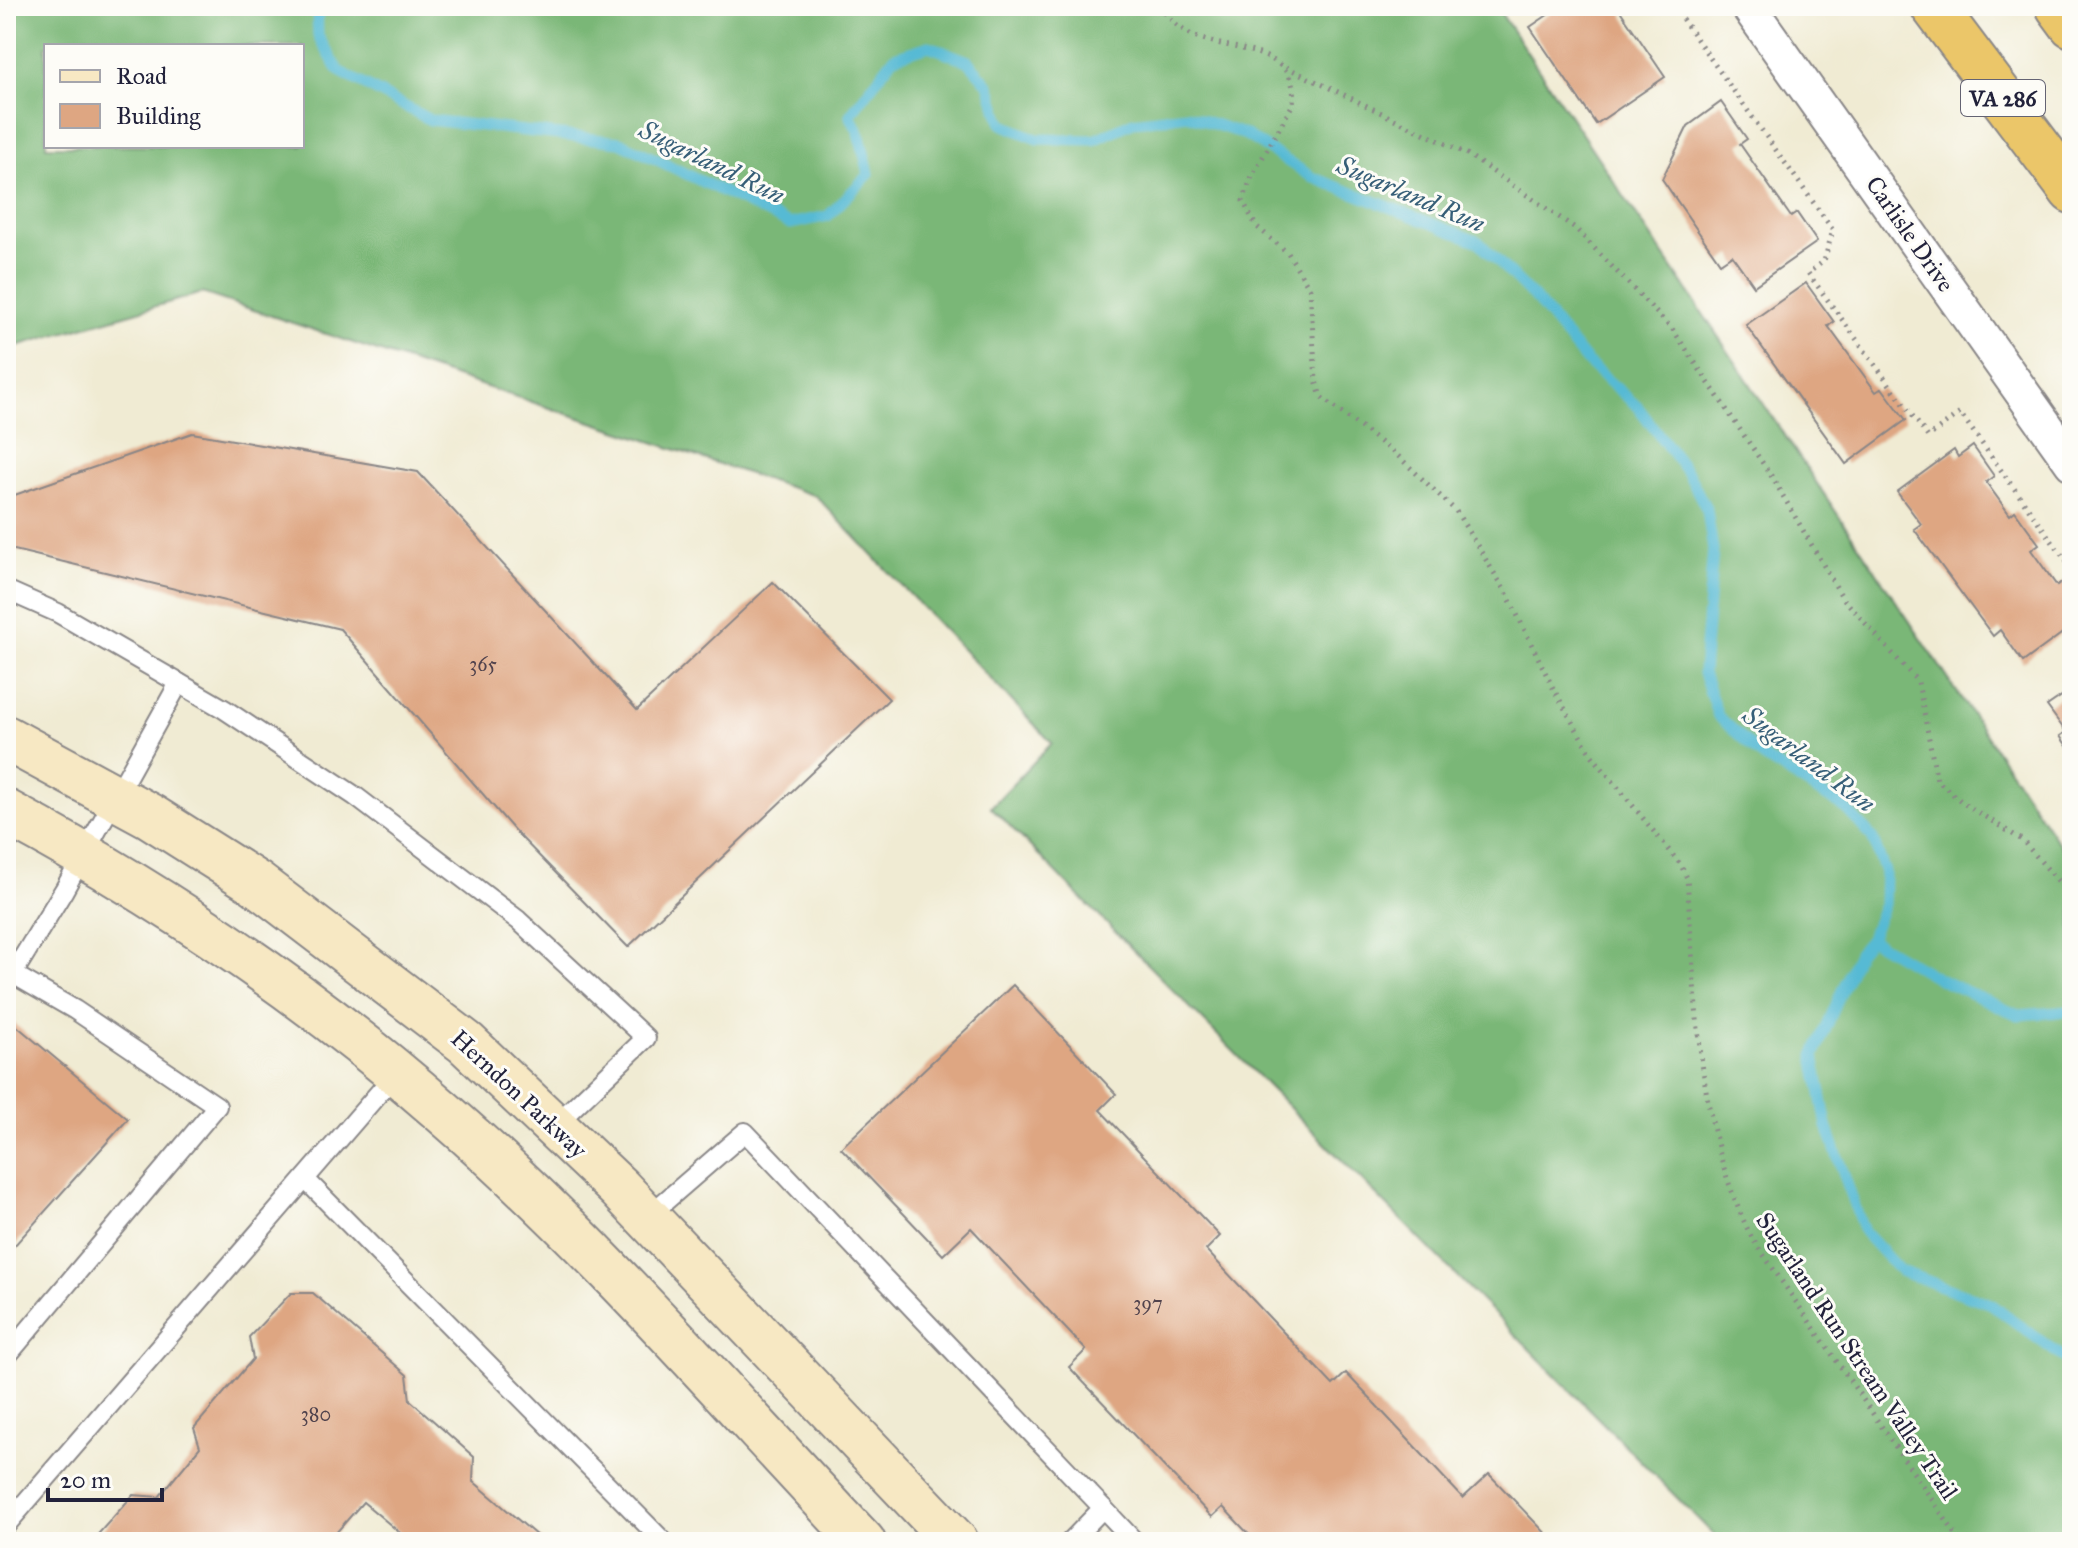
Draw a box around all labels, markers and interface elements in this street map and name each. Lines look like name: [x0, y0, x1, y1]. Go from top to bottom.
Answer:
legend: [44, 44, 304, 148]
text: Road: [116, 61, 167, 91]
road number: VA 286: [1961, 80, 2045, 116]
text: Building: [116, 101, 201, 131]
water label: Sugarland Run: [633, 113, 790, 211]
water label: Sugarland Run: [1331, 148, 1490, 240]
street label: Carlisle Drive: [1859, 170, 1961, 298]
house number: 365: [469, 652, 497, 676]
water label: Sugarland Run: [1736, 698, 1882, 819]
street label: Herndon Parkway: [445, 1023, 594, 1165]
street label: Sugarland Run Stream Valley Trail: [1749, 1207, 1965, 1506]
house number: 397: [1133, 1291, 1163, 1315]
house number: 380: [301, 1402, 331, 1426]
scale bar: [48, 1452, 162, 1502]
text: 20 m: [60, 1465, 111, 1495]

